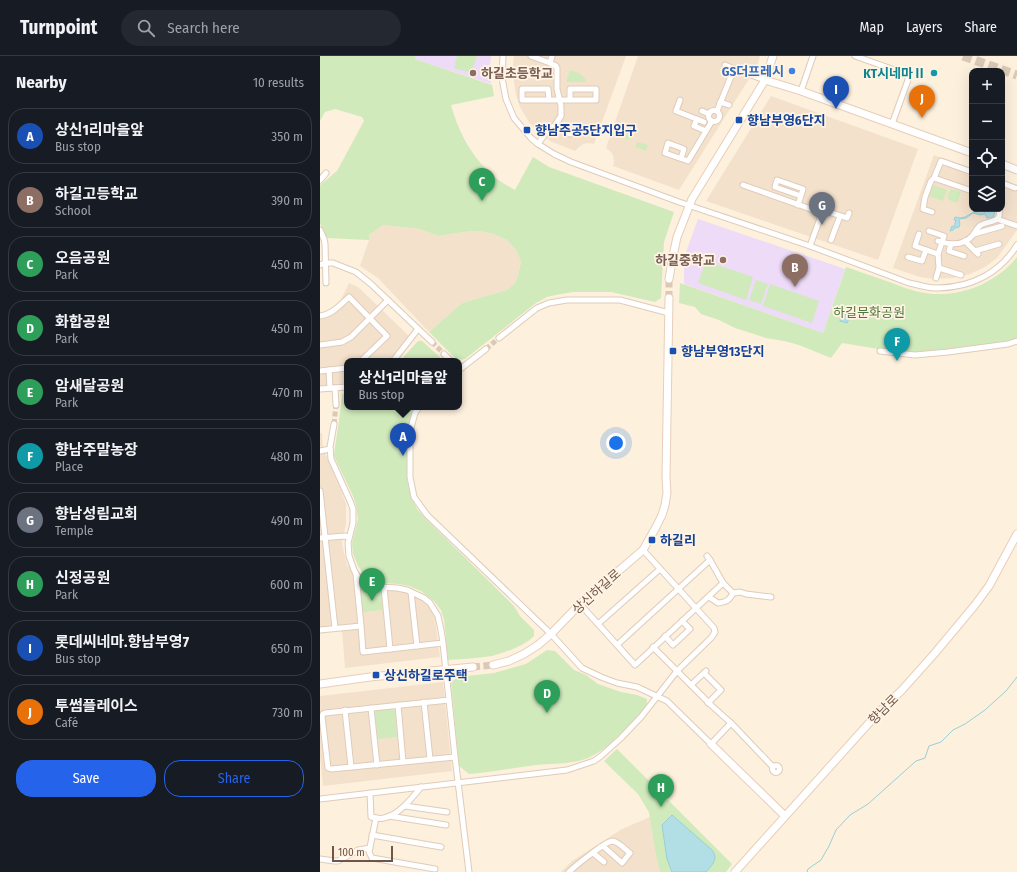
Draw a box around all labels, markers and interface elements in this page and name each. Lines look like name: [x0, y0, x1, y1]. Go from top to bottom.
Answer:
search box: [121, 10, 401, 46]
text: Turnpoint: [20, 16, 97, 39]
icon: search: [135, 17, 157, 39]
text: Search here: [167, 19, 240, 37]
text: Map: [860, 19, 884, 36]
text: Layers: [906, 19, 942, 36]
text: Share: [964, 19, 997, 36]
place label: GS더프레시: [722, 64, 784, 79]
place label: 하길초등학교: [481, 66, 553, 81]
marker: GS더프레시: [787, 66, 797, 76]
place label: KT시네마Ⅱ: [863, 66, 926, 81]
marker: 하길초등학교: [468, 68, 478, 78]
marker: KT시네마Ⅱ: [929, 68, 939, 78]
map controls: [969, 68, 1005, 212]
button: +: [969, 68, 1005, 104]
text: Nearby: [16, 72, 67, 93]
text: 10 results: [253, 75, 304, 90]
pin: I: [823, 76, 849, 109]
pin: J: [909, 85, 935, 118]
button: −: [969, 104, 1005, 140]
place label: 향남부영6단지: [747, 113, 826, 128]
marker: 향남부영6단지: [734, 115, 744, 125]
text: 상신1리마을앞: [55, 121, 144, 139]
place label: 향남주공5단지입구: [535, 123, 637, 138]
marker: 향남주공5단지입구: [522, 125, 532, 135]
text: A: [26, 129, 34, 144]
text: 350 m: [271, 129, 303, 144]
text: Bus stop: [55, 139, 101, 154]
button: locate: [969, 140, 1005, 176]
pin: C: [469, 168, 495, 201]
button: layers: [969, 176, 1005, 212]
text: 하길고등학교: [55, 185, 138, 203]
pin: G: [809, 192, 835, 225]
text: B: [26, 193, 34, 208]
text: 390 m: [271, 193, 303, 208]
text: School: [55, 203, 91, 218]
text: 오음공원: [55, 249, 110, 267]
place label: 하길중학교: [655, 253, 715, 268]
pin: B: [782, 254, 808, 287]
marker: 하길중학교: [718, 255, 728, 265]
text: C: [27, 257, 33, 272]
text: 450 m: [271, 257, 303, 272]
text: Park: [55, 267, 78, 282]
park label: 하길문화공원: [833, 305, 905, 320]
text: 화합공원: [55, 313, 110, 331]
text: D: [26, 321, 34, 336]
text: 450 m: [271, 321, 303, 336]
pin: F: [884, 328, 910, 361]
text: Park: [55, 331, 78, 346]
place label: 향남부영13단지: [681, 344, 764, 359]
marker: 향남부영13단지: [668, 346, 678, 356]
popup: [344, 358, 462, 410]
text: 상신1리마을앞: [358, 369, 448, 387]
text: 암새달공원: [55, 377, 124, 395]
text: E: [27, 385, 33, 400]
text: 470 m: [272, 385, 303, 400]
text: Bus stop: [358, 387, 404, 402]
text: Park: [55, 395, 78, 410]
pin: A: [390, 423, 416, 456]
your location: [606, 433, 626, 453]
text: 향남주말농장: [55, 441, 138, 459]
text: F: [27, 449, 33, 464]
text: 480 m: [270, 449, 303, 464]
text: Place: [55, 459, 83, 474]
text: 향남성림교회: [55, 505, 138, 523]
text: G: [26, 513, 34, 528]
text: 490 m: [271, 513, 303, 528]
text: Temple: [55, 523, 93, 538]
place label: 하길리: [660, 533, 696, 548]
marker: 하길리: [647, 535, 657, 545]
street label: 상신하길로: [569, 566, 624, 617]
pin: E: [359, 568, 385, 601]
text: 신정공원: [55, 569, 110, 587]
text: H: [26, 577, 34, 592]
text: 600 m: [270, 577, 303, 592]
text: Park: [55, 587, 78, 602]
text: 롯데씨네마.향남부영7: [55, 633, 189, 651]
text: I: [28, 641, 32, 656]
text: 650 m: [271, 641, 303, 656]
text: Bus stop: [55, 651, 101, 666]
place label: 상신하길로주택: [384, 668, 468, 683]
marker: 상신하길로주택: [371, 670, 381, 680]
pin: D: [534, 680, 560, 713]
street label: 향남로: [865, 691, 901, 727]
text: 투썸플레이스: [55, 697, 138, 715]
text: J: [28, 705, 32, 720]
text: 730 m: [272, 705, 303, 720]
text: Café: [55, 715, 78, 730]
button: Save: [16, 760, 156, 797]
button: Share: [164, 760, 304, 797]
pin: H: [648, 774, 674, 807]
scale bar: [332, 844, 393, 863]
text: 100 m: [338, 846, 365, 859]

